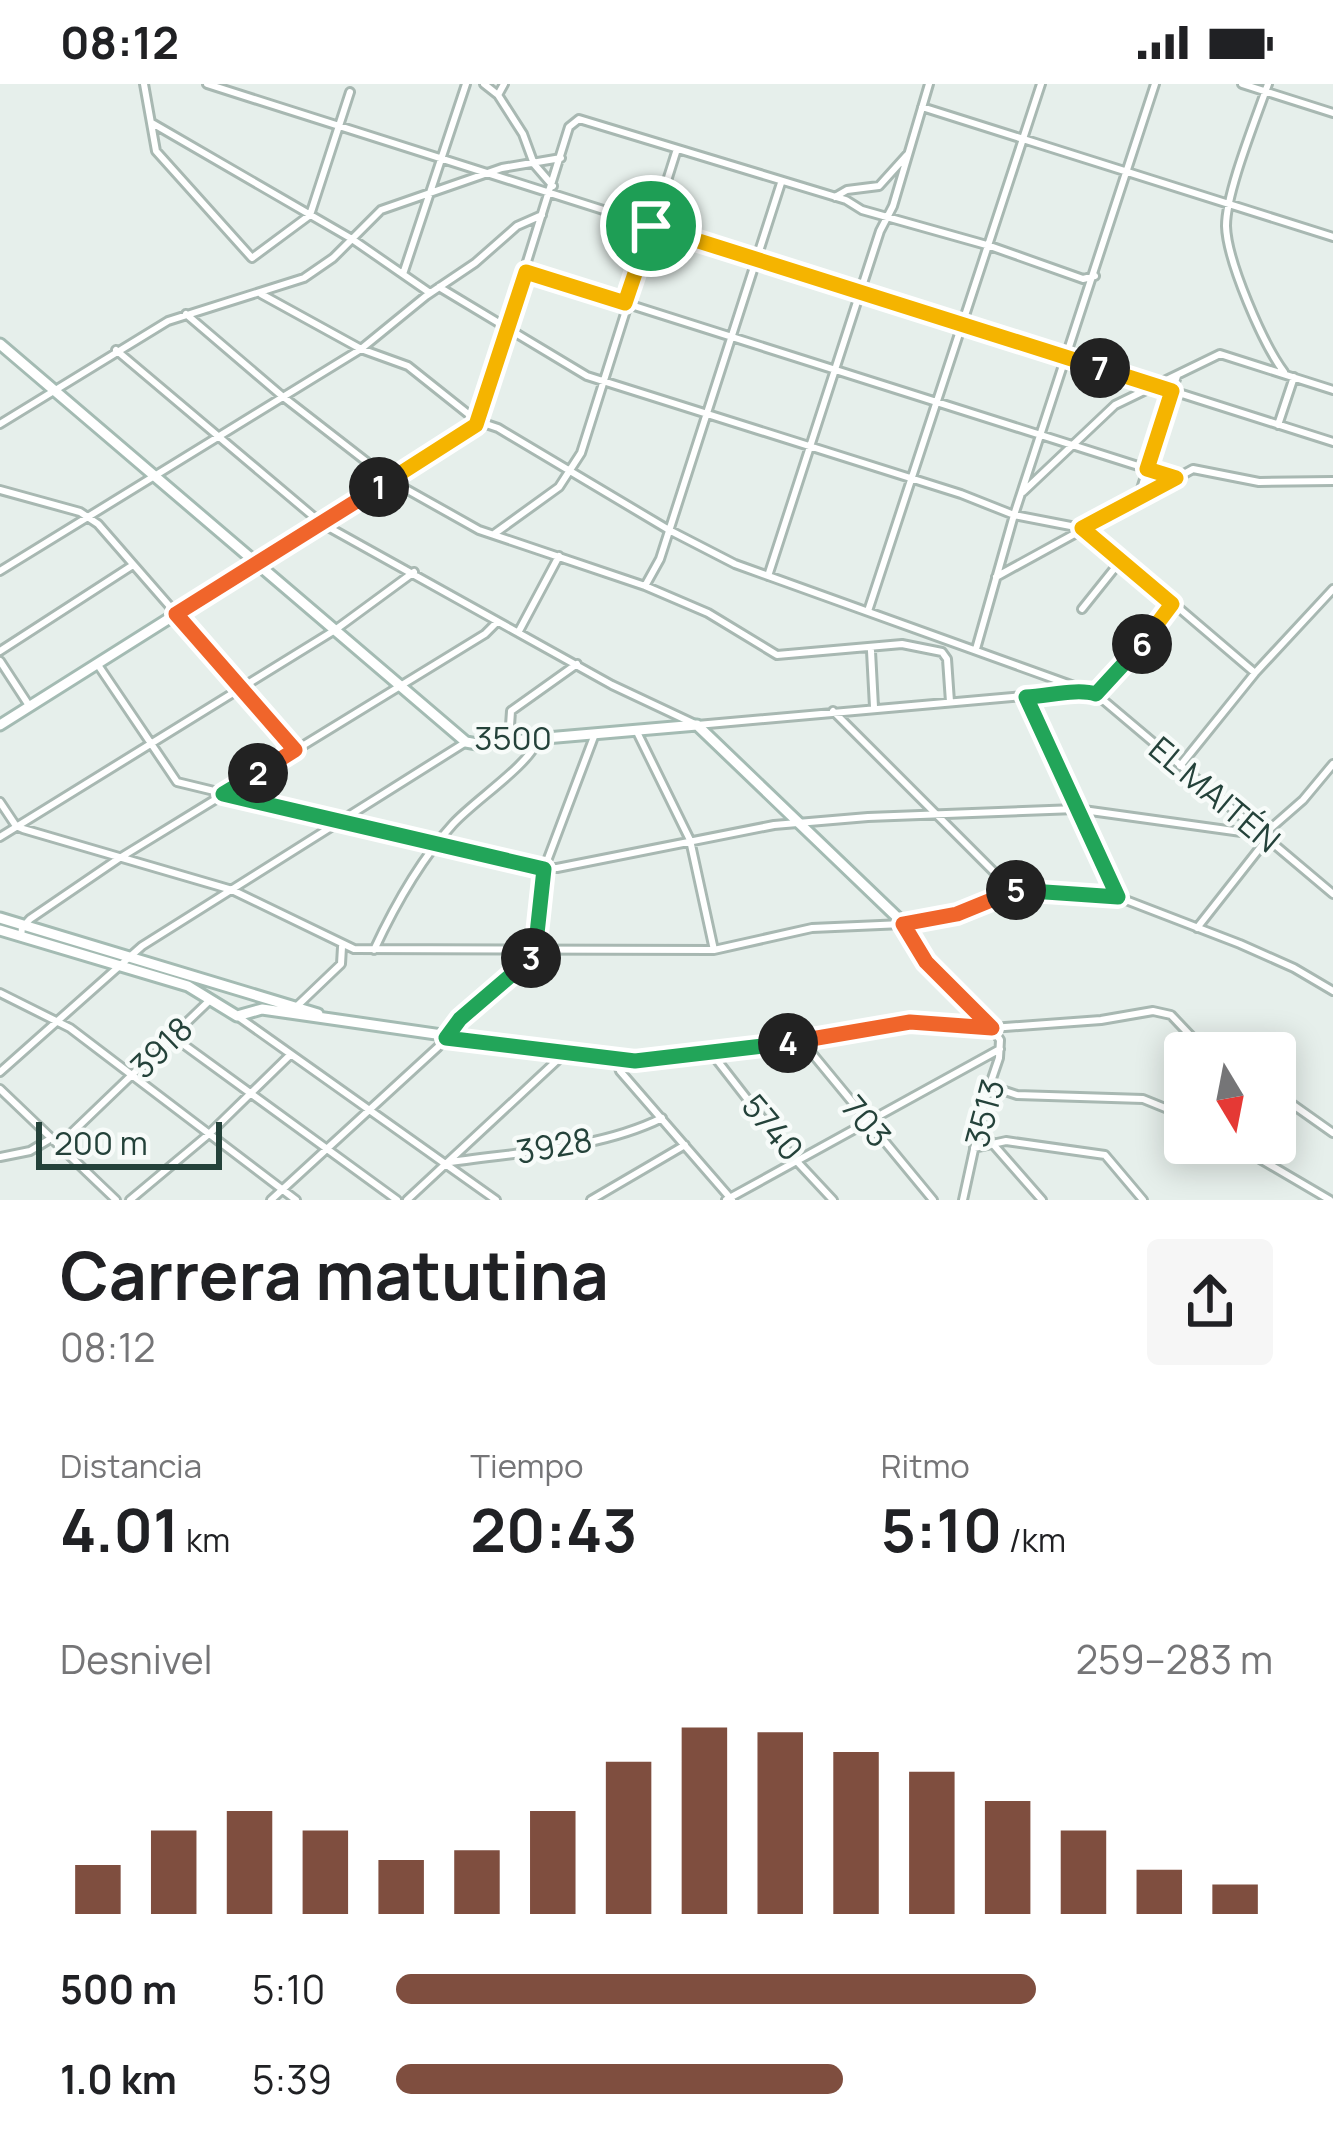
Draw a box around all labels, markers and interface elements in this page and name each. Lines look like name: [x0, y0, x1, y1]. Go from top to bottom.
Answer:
text: 08:12: [60, 11, 179, 73]
pin: [600, 175, 702, 277]
icon: arrive: [618, 193, 684, 259]
pin: 7: [1070, 338, 1130, 398]
text: 7: [1091, 345, 1109, 390]
pin: 1: [349, 457, 409, 517]
text: 1: [372, 464, 386, 509]
pin: 6: [1112, 614, 1172, 674]
text: 6: [1132, 621, 1152, 666]
street label: 3500: [474, 715, 552, 760]
street label: EL MAITÉN: [1140, 726, 1290, 862]
pin: 2: [228, 743, 288, 803]
text: 2: [248, 750, 268, 795]
pin: 5: [986, 860, 1046, 920]
text: 5: [1006, 867, 1026, 912]
pin: 3: [501, 928, 561, 988]
text: 3: [521, 935, 541, 980]
street label: 3918: [120, 1006, 202, 1088]
pin: 4: [758, 1013, 818, 1073]
text: 4: [778, 1020, 798, 1065]
north arrow: [1164, 1032, 1296, 1164]
map controls: [1164, 1032, 1296, 1164]
street label: 3513: [953, 1074, 1015, 1152]
street label: 5740: [732, 1084, 814, 1170]
street label: 703: [832, 1085, 902, 1157]
scale bar: [36, 1116, 222, 1169]
street label: 3928: [512, 1116, 596, 1174]
text: 200 m: [54, 1120, 148, 1165]
text: Carrera matutina: [60, 1230, 609, 1320]
button: share: [1147, 1239, 1273, 1365]
text: 08:12: [60, 1320, 156, 1374]
text: Distancia: [60, 1443, 202, 1488]
text: Tiempo: [470, 1443, 584, 1488]
text: Ritmo: [881, 1443, 970, 1488]
text: 4.01: [60, 1488, 179, 1570]
text: 20:43: [470, 1488, 638, 1570]
text: 5:10: [881, 1488, 1002, 1570]
text: km: [179, 1517, 230, 1562]
text: /km: [1002, 1517, 1066, 1562]
text: Desnivel: [60, 1632, 213, 1686]
text: 259–283 m: [1076, 1632, 1273, 1686]
text: 500 m: [60, 1962, 177, 2016]
text: 5:10: [252, 1962, 325, 2016]
text: 1.0 km: [60, 2052, 177, 2106]
text: 5:39: [252, 2052, 332, 2106]

